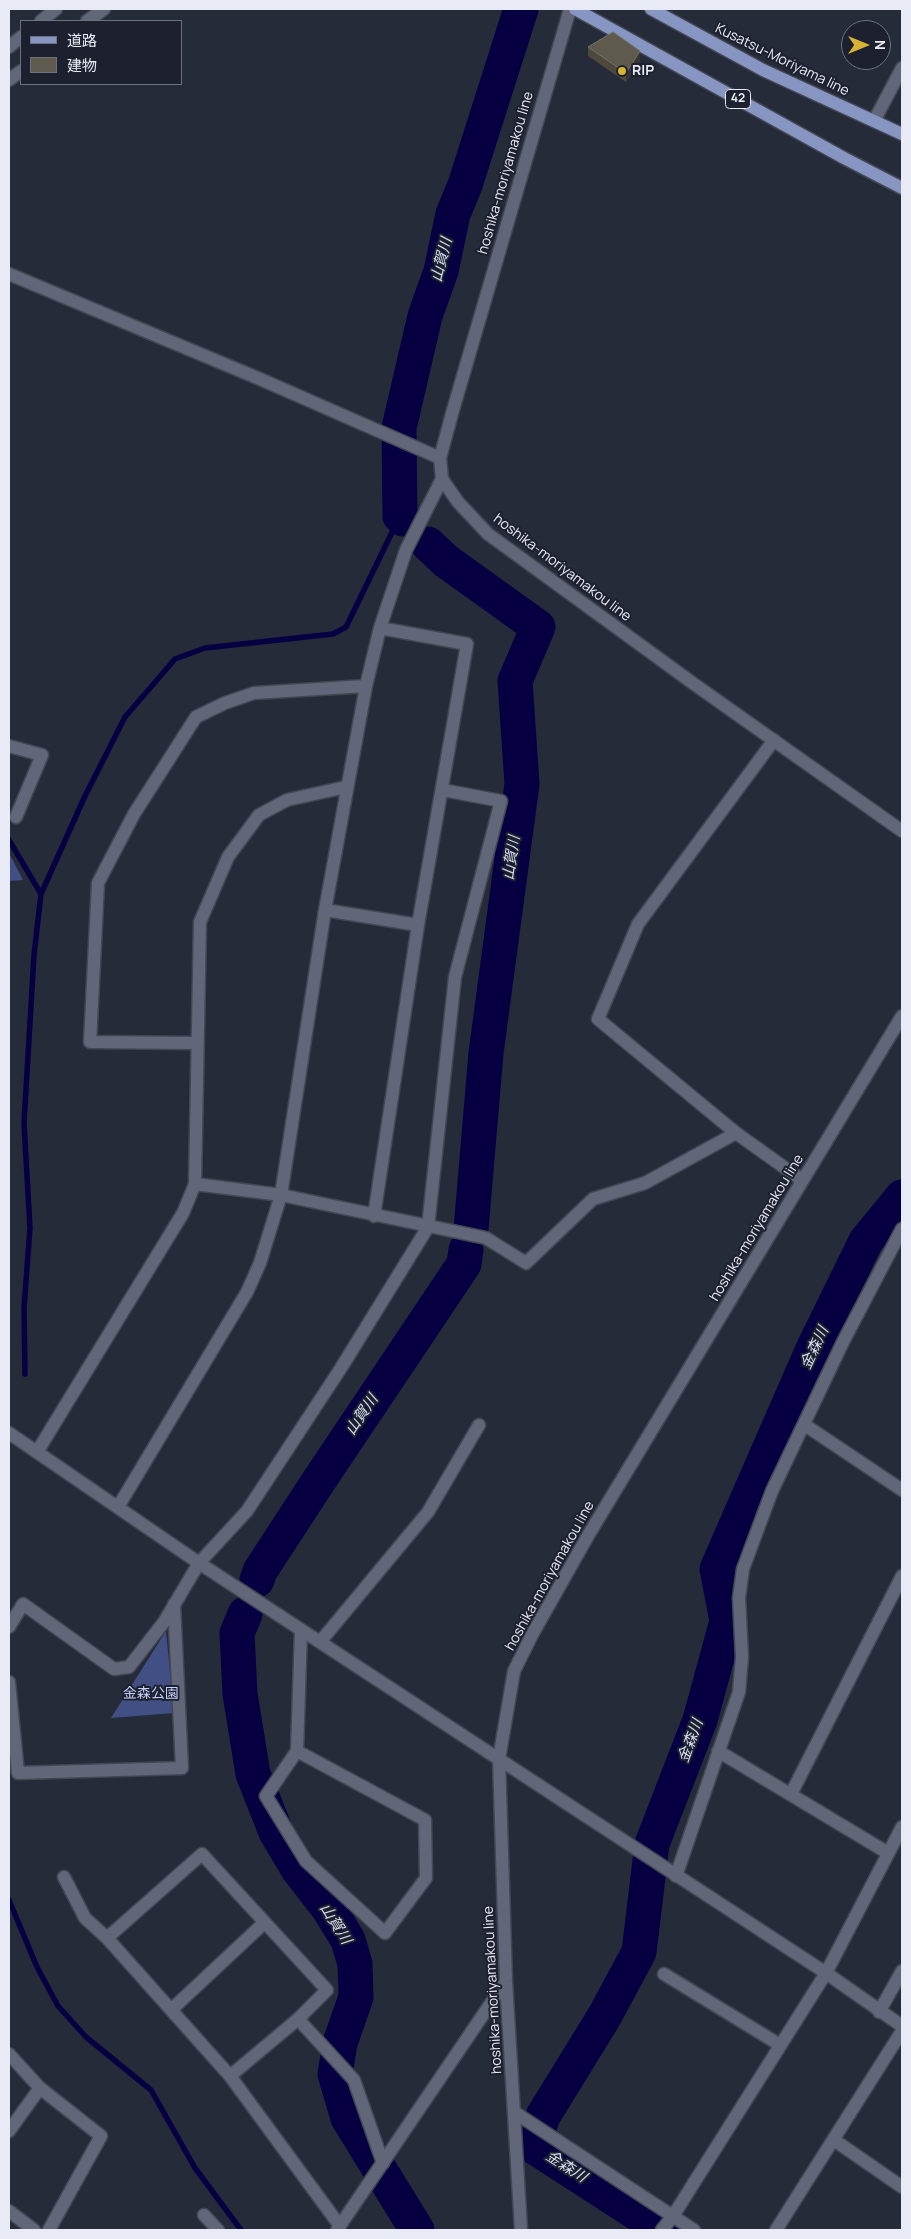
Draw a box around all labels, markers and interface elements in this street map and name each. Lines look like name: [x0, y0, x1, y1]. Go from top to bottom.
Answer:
legend: [20, 20, 182, 85]
street label: Kusatsu-Moriyama line: [712, 20, 852, 100]
north arrow: [841, 20, 891, 70]
text: 道路: [67, 30, 97, 51]
text: N: [871, 40, 890, 50]
text: 建物: [67, 55, 97, 76]
place label: RIP: [632, 63, 654, 79]
marker: RIP: [616, 65, 628, 77]
street label: hoshika-moriyamakou line: [475, 90, 537, 256]
road number: 42: [726, 90, 750, 108]
water label: 山賀川: [428, 236, 456, 284]
street label: hoshika-moriyamakou line: [490, 511, 634, 625]
water label: 山賀川: [500, 834, 524, 882]
street label: hoshika-moriyamakou line: [706, 1152, 808, 1304]
water label: 金森川: [797, 1324, 833, 1372]
water label: 山賀川: [342, 1391, 382, 1439]
street label: hoshika-moriyamakou line: [502, 1498, 598, 1654]
park label: 金森公園: [123, 1686, 179, 1702]
water label: 金森川: [675, 1717, 707, 1765]
water label: 山賀川: [315, 1900, 355, 1948]
street label: hoshika-moriyamakou line: [480, 1906, 506, 2074]
water label: 金森川: [542, 2147, 590, 2187]

